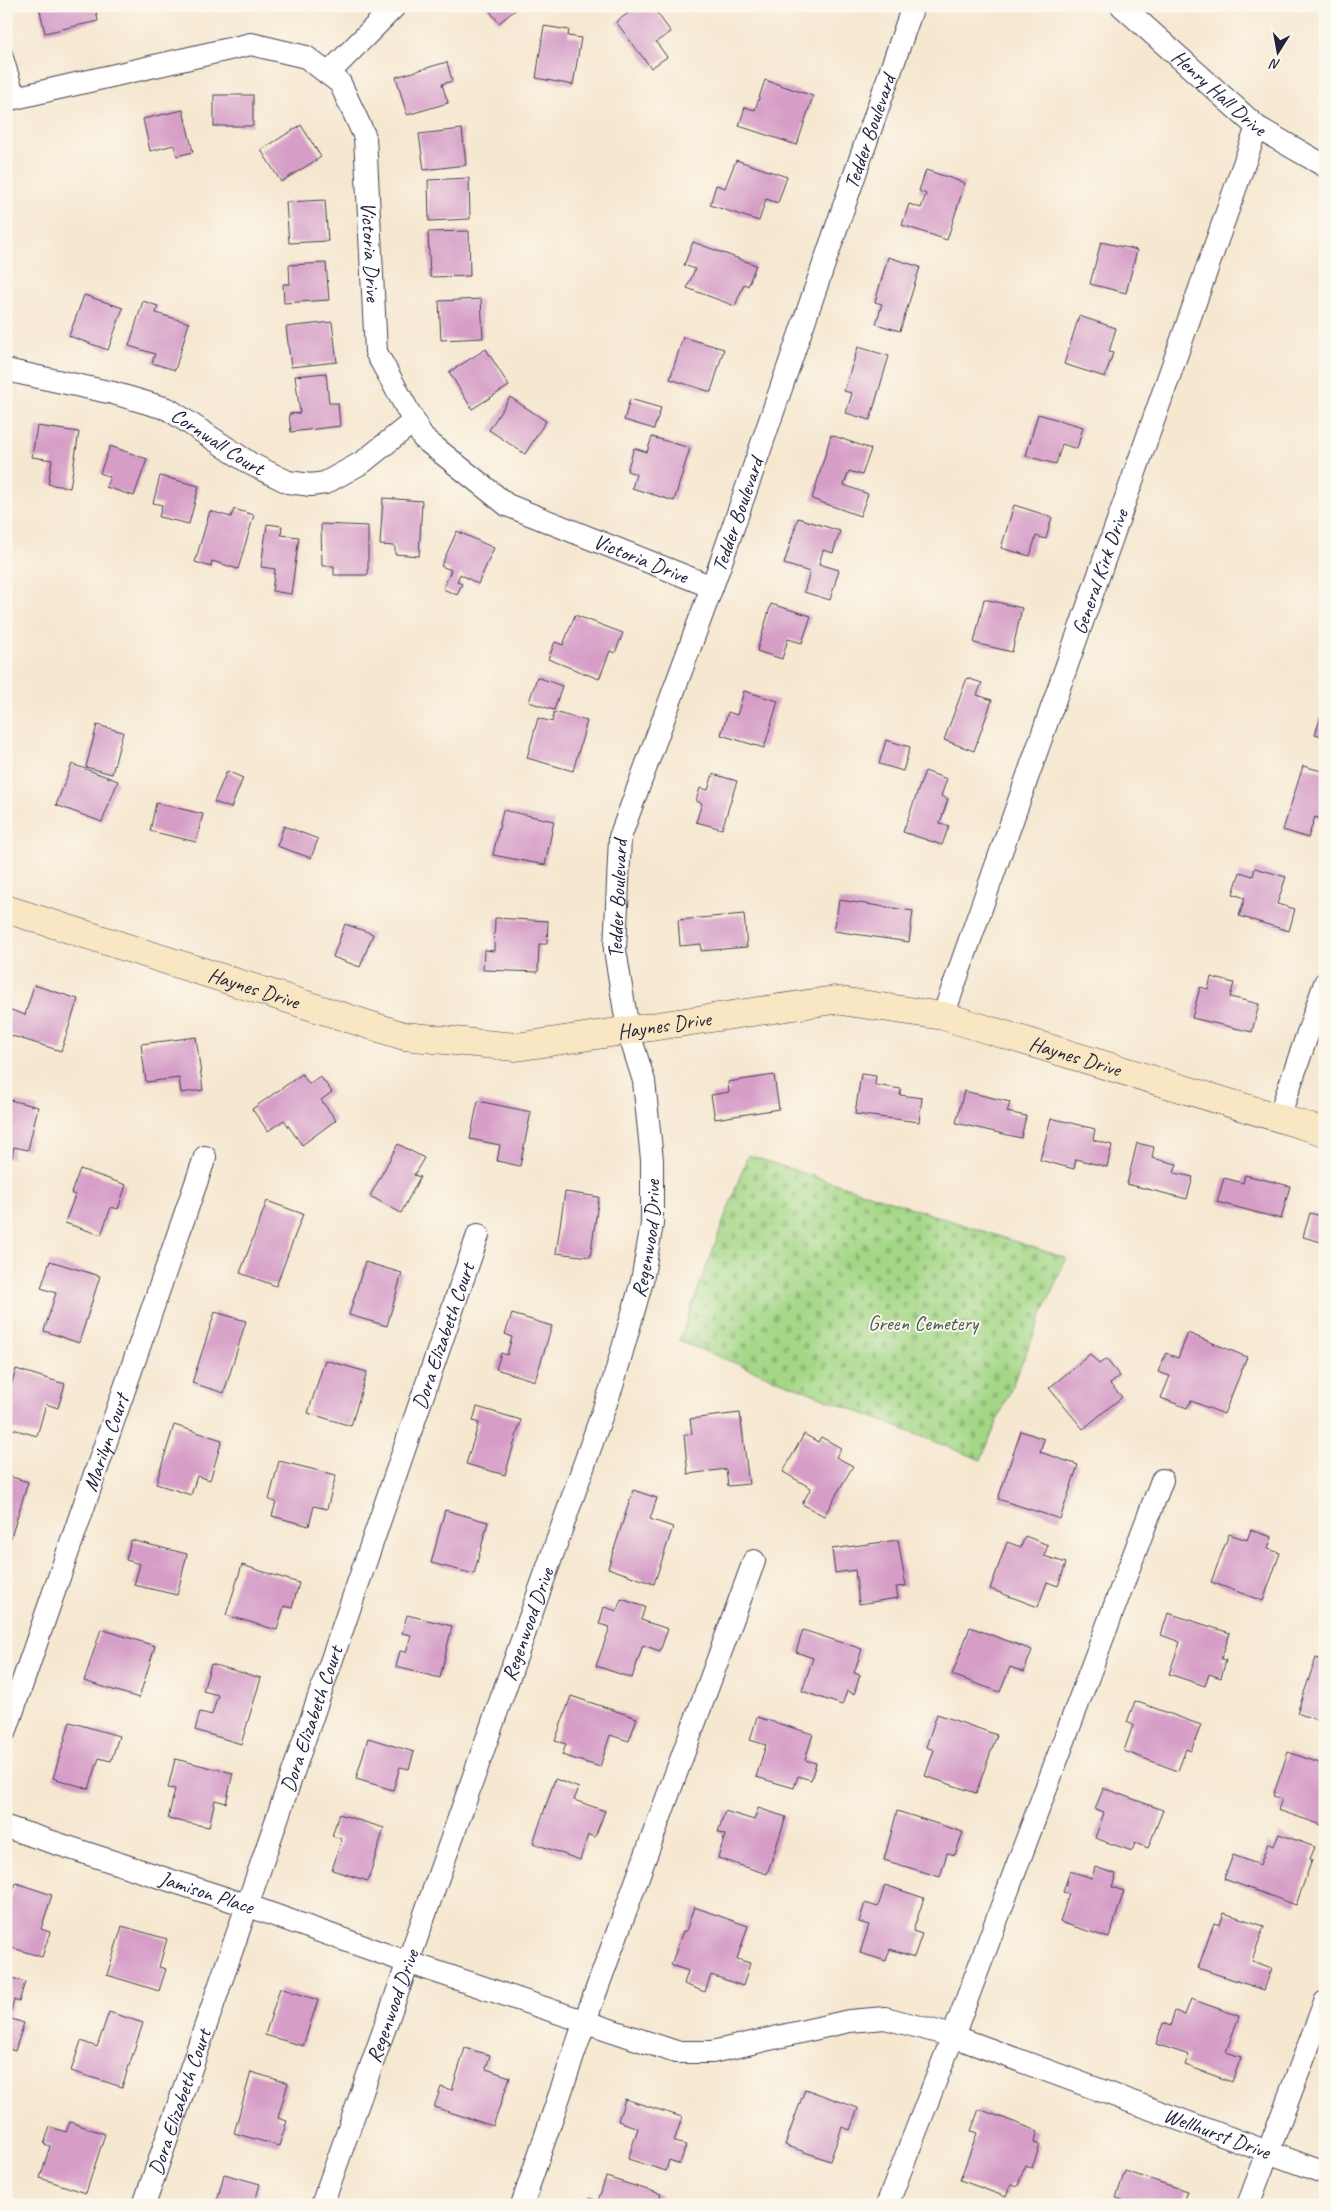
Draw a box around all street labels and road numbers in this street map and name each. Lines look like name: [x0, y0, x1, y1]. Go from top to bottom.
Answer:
street label: Henry Hall Drive: [1166, 44, 1272, 143]
street label: Tedder Boulevard: [838, 68, 902, 192]
street label: Victoria Drive: [355, 201, 386, 303]
street label: Cornwall Court: [166, 402, 270, 482]
street label: Tedder Boulevard: [706, 451, 770, 575]
street label: General Kirk Drive: [1066, 505, 1134, 638]
street label: Victoria Drive: [590, 528, 693, 590]
street label: Tedder Boulevard: [601, 835, 633, 960]
street label: Haynes Drive: [205, 961, 304, 1015]
street label: Haynes Drive: [616, 1005, 715, 1045]
street label: Haynes Drive: [1026, 1030, 1126, 1083]
street label: Regenwood Drive: [625, 1179, 666, 1300]
street label: Dora Elizabeth Court: [406, 1258, 481, 1412]
street label: Marilyn Court: [77, 1388, 136, 1495]
street label: Regenwood Drive: [496, 1563, 560, 1684]
street label: Dora Elizabeth Court: [274, 1641, 349, 1795]
street label: Jamison Place: [155, 1865, 258, 1920]
street label: Regenwood Drive: [360, 1945, 425, 2066]
street label: Dora Elizabeth Court: [142, 2024, 217, 2178]
street label: Wellhurst Drive: [1160, 2102, 1275, 2165]

